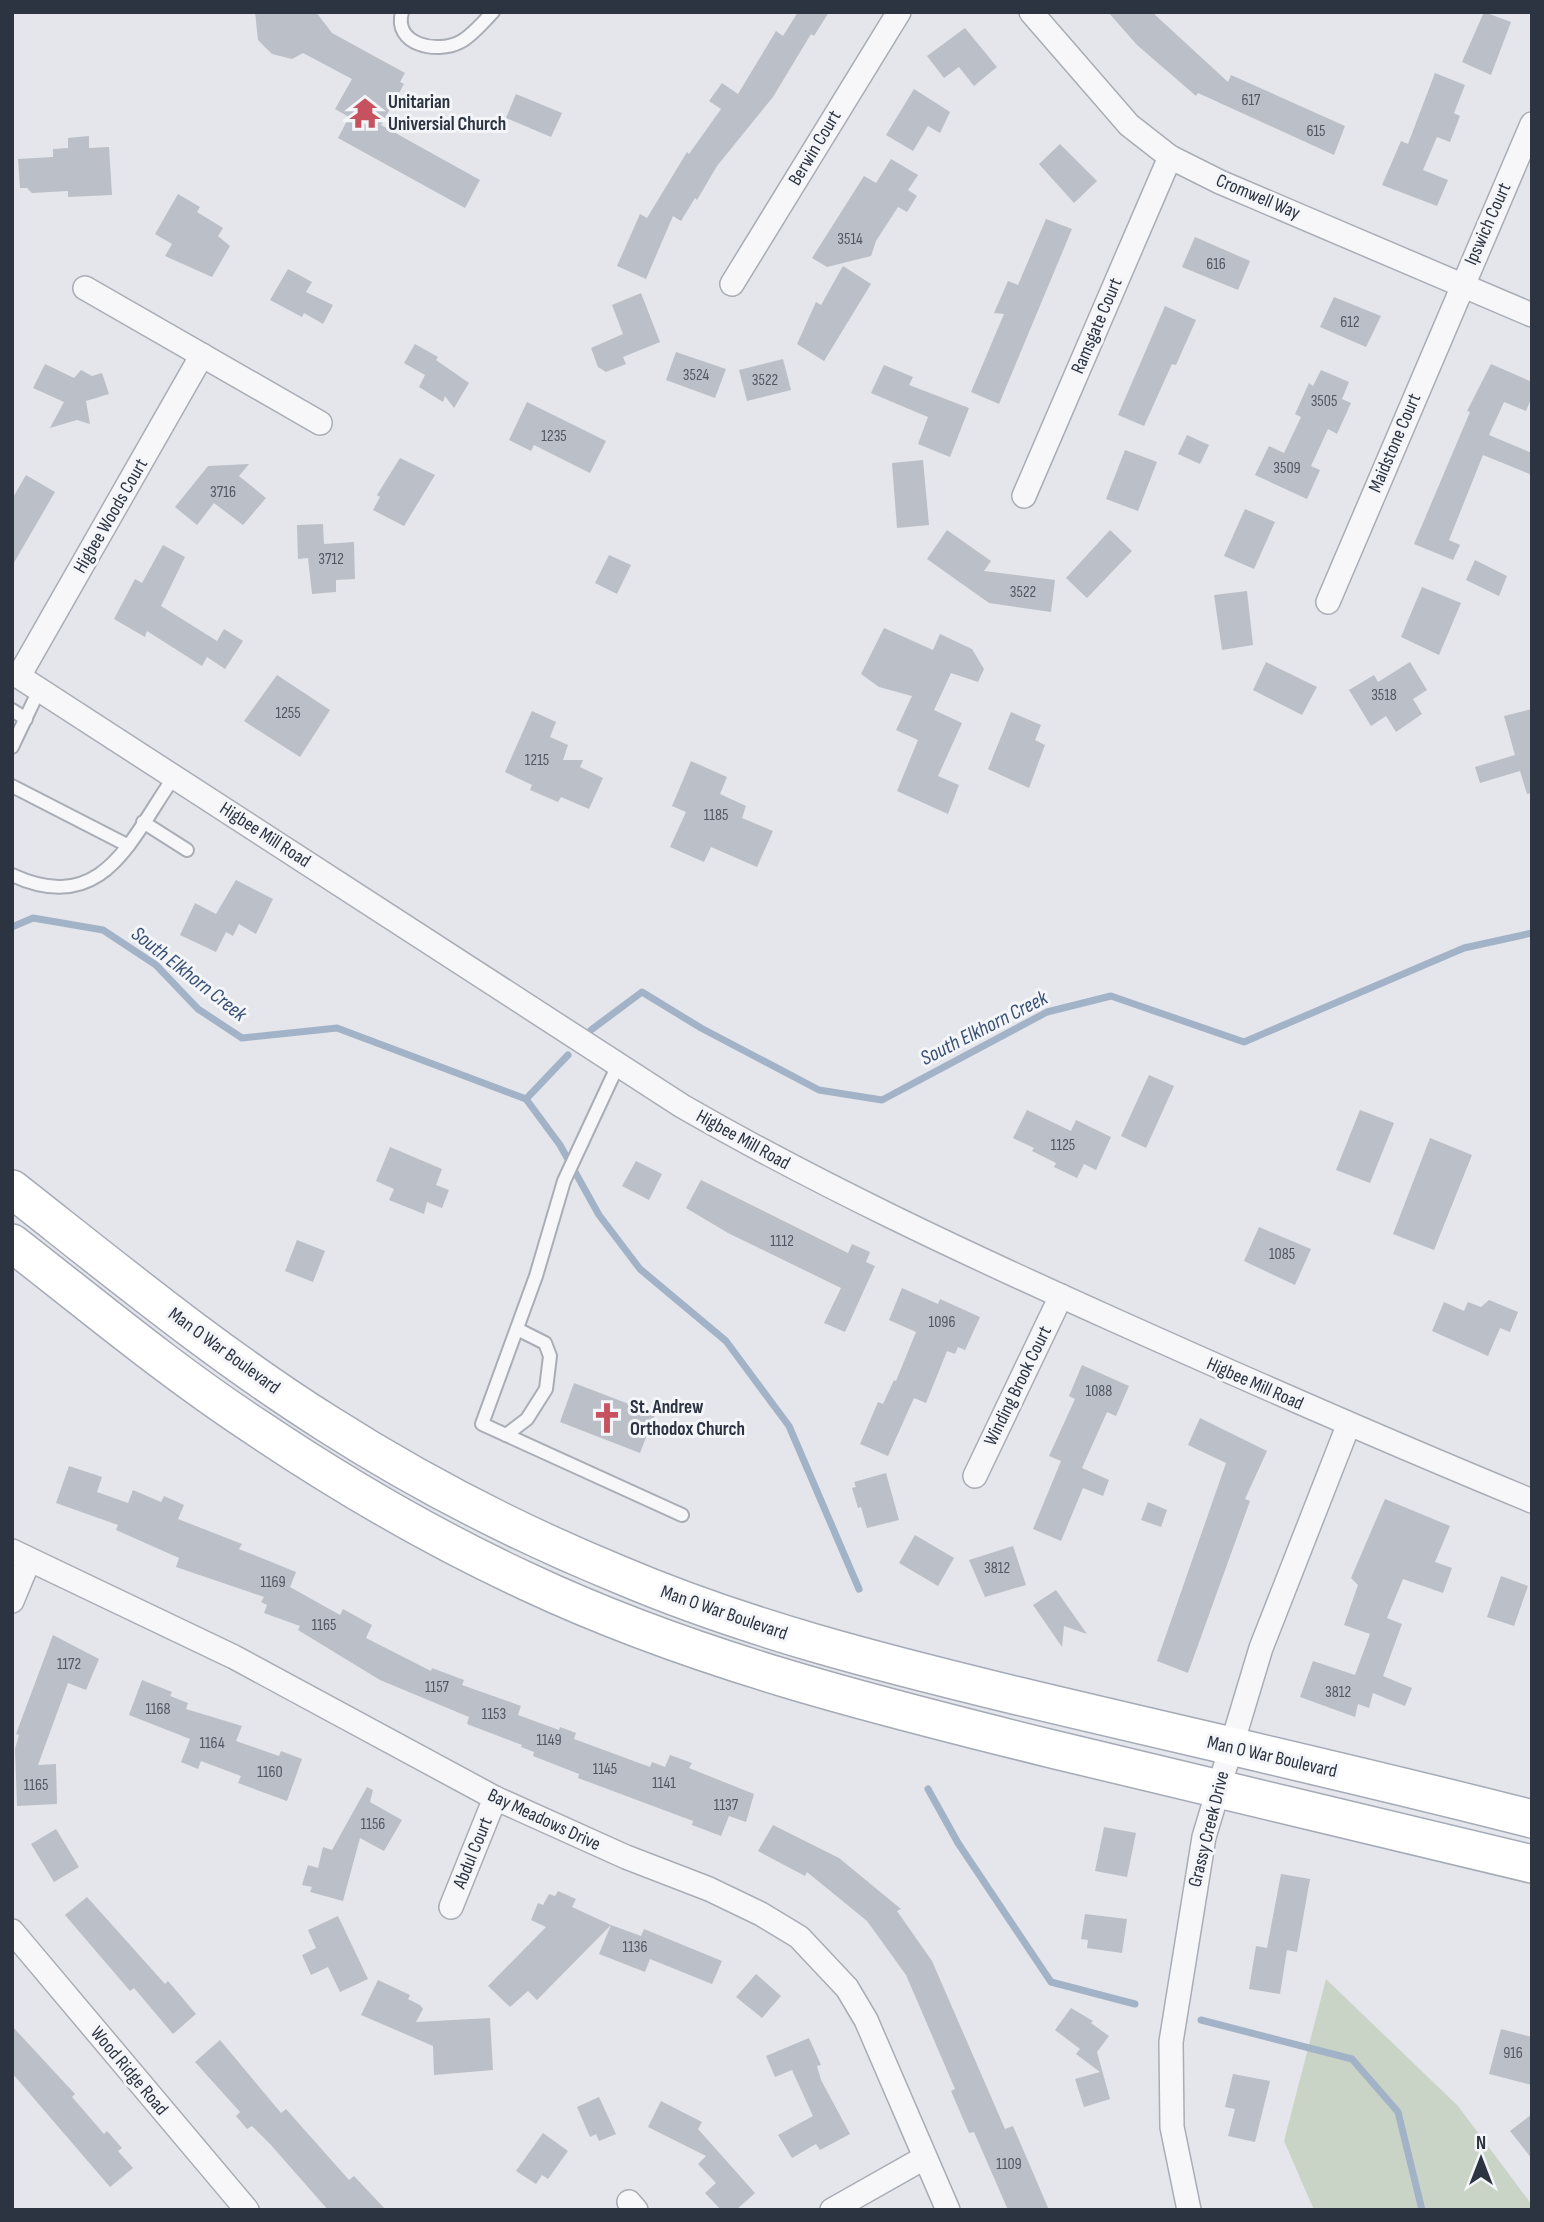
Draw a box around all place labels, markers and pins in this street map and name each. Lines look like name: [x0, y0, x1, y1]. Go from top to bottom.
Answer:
place label: Unitarian Universial Church: [388, 91, 506, 136]
temple icon: Unitarian Universial Church: [348, 96, 382, 130]
place label: St. Andrew Orthodox Church: [630, 1396, 745, 1441]
church icon: St. Andrew Orthodox Church: [590, 1401, 624, 1435]

